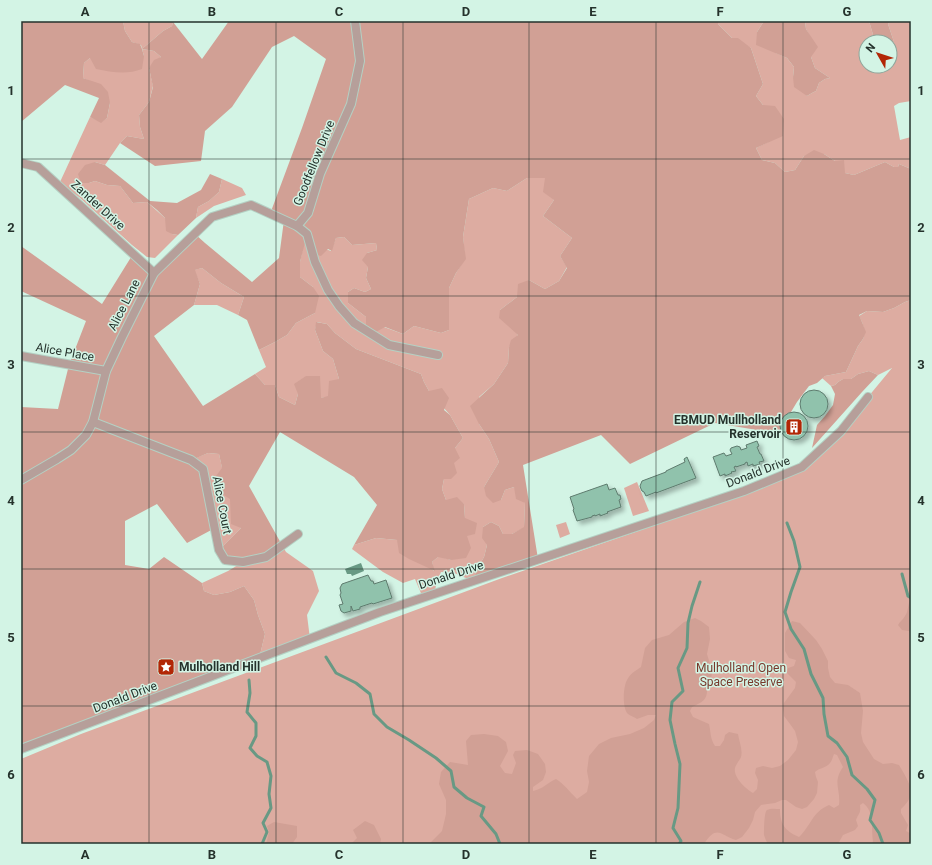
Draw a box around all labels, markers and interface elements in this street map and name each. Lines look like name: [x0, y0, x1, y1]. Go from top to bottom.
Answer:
text: A: [81, 4, 90, 19]
text: B: [208, 4, 216, 19]
text: C: [335, 4, 344, 19]
text: D: [462, 4, 470, 19]
text: E: [589, 4, 597, 19]
text: F: [716, 4, 724, 19]
text: G: [843, 4, 852, 19]
north arrow: [858, 34, 898, 74]
text: N: [863, 41, 878, 55]
text: 1: [7, 83, 15, 98]
text: 1: [917, 83, 925, 98]
street label: Goodfellow Drive: [291, 118, 337, 208]
street label: Zander Drive: [68, 177, 128, 233]
text: 2: [7, 220, 15, 235]
text: 2: [917, 220, 925, 235]
street label: Alice Lane: [105, 277, 143, 333]
street label: Alice Place: [35, 340, 95, 364]
text: 3: [7, 357, 15, 372]
text: 3: [917, 357, 925, 372]
place label: EBMUD Mullholland Reservoir: [674, 413, 782, 441]
building icon: EBMUD Mullholland Reservoir: [784, 417, 804, 437]
street label: Donald Drive: [724, 453, 792, 491]
street label: Alice Court: [210, 475, 234, 535]
text: 4: [7, 493, 15, 508]
text: 4: [917, 493, 925, 508]
street label: Donald Drive: [417, 558, 485, 592]
text: 5: [7, 630, 15, 645]
text: 5: [917, 630, 925, 645]
place icon: Mulholland Hill: [156, 657, 176, 677]
place label: Mulholland Hill: [179, 660, 260, 674]
park label: Mulholland Open Space Preserve: [696, 661, 786, 689]
street label: Donald Drive: [91, 678, 159, 716]
text: 6: [7, 767, 15, 782]
text: 6: [917, 767, 925, 782]
text: A: [81, 847, 90, 862]
text: B: [208, 847, 216, 862]
text: C: [335, 847, 344, 862]
text: D: [462, 847, 470, 862]
text: E: [589, 847, 597, 862]
text: F: [716, 847, 724, 862]
text: G: [843, 847, 852, 862]

